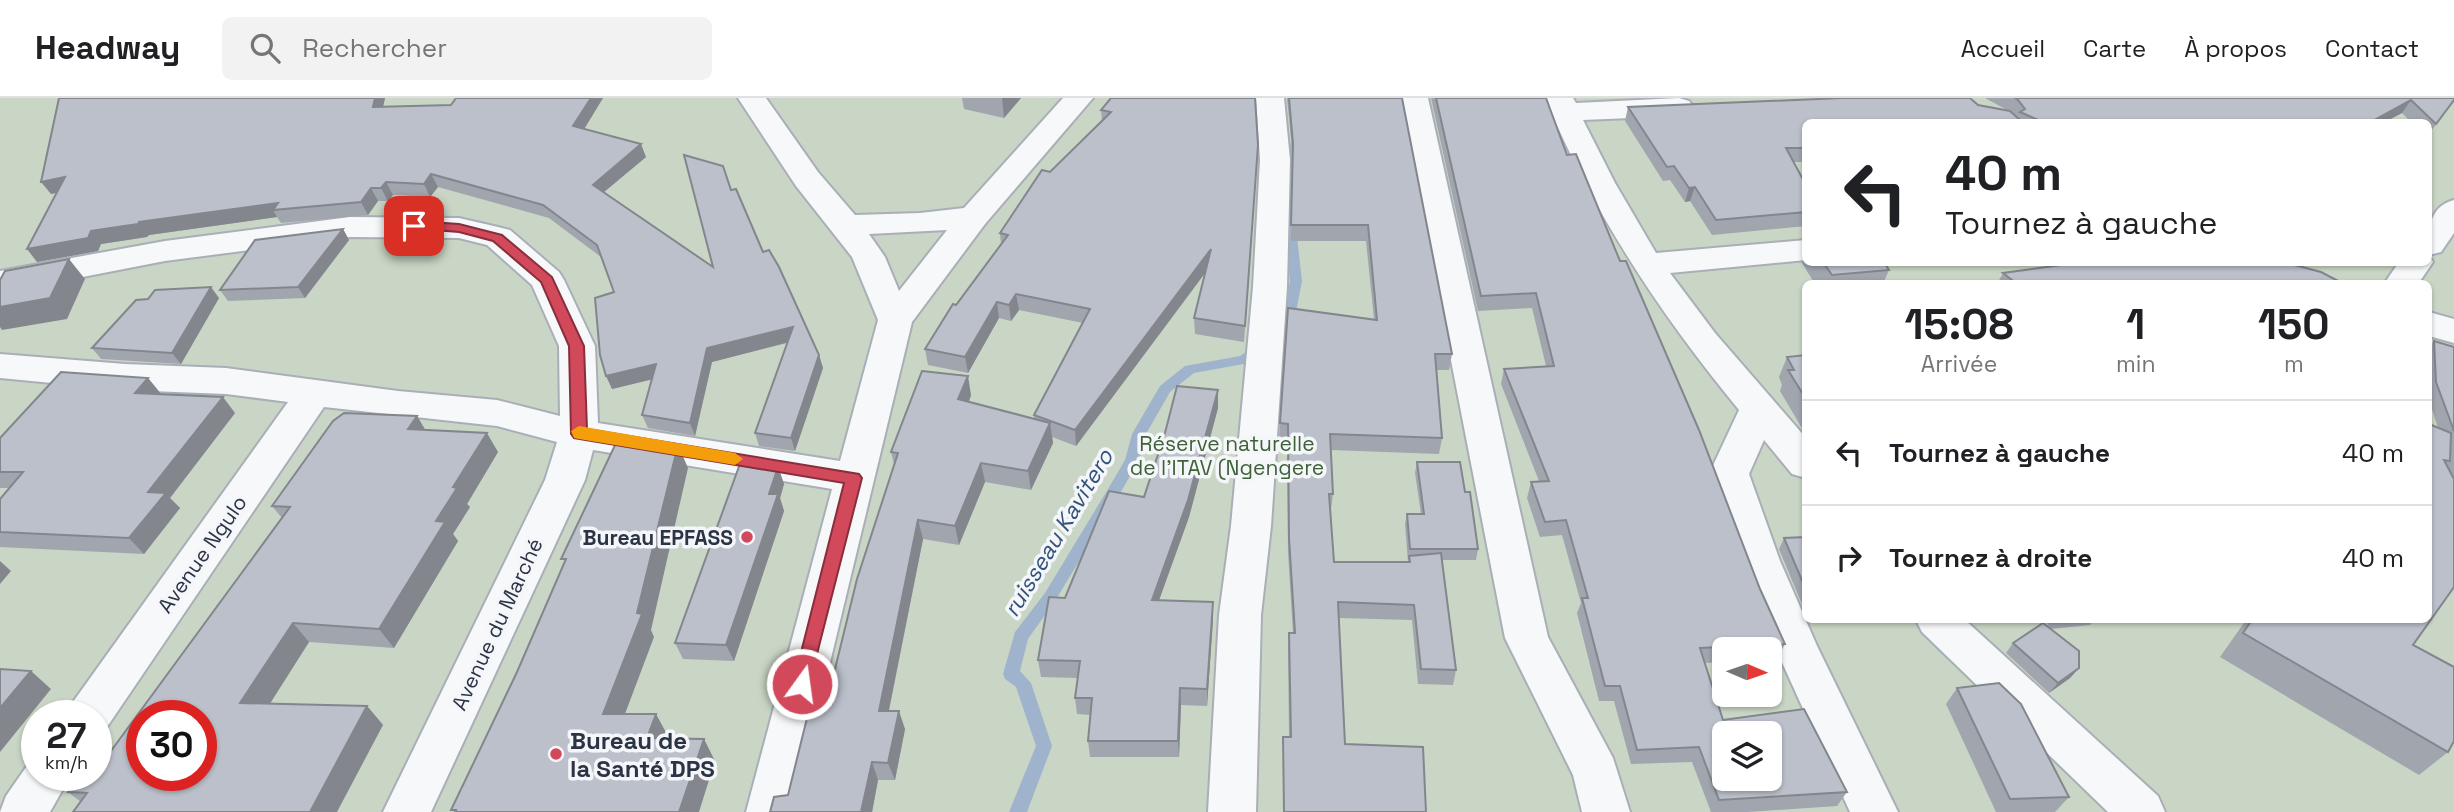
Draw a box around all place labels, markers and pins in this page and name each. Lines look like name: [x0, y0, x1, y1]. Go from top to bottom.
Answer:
pin: [384, 196, 444, 256]
place label: Bureau EPFASS: [583, 524, 733, 551]
marker: Bureau EPFASS: [739, 529, 755, 545]
place label: Bureau de la Santé DPS: [570, 725, 715, 784]
marker: Bureau de la Santé DPS: [548, 746, 564, 762]

